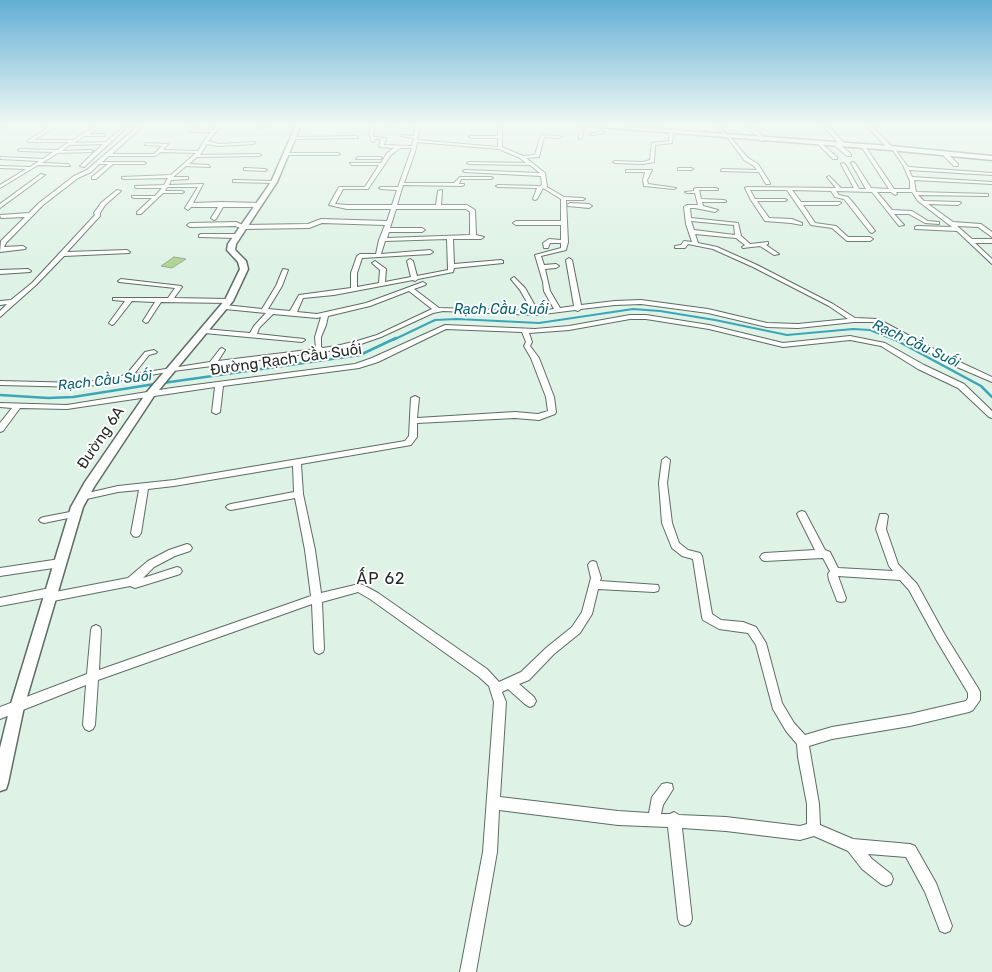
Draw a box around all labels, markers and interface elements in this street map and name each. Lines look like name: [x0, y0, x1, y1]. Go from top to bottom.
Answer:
water label: Rạch Cầu Suối: [454, 302, 548, 318]
water label: Rạch Cầu Suối: [870, 316, 962, 372]
street label: Đường Rạch Cầu Suối: [209, 340, 363, 380]
water label: Rạch Cầu Suối: [57, 368, 153, 394]
street label: Đường 6A: [74, 403, 128, 473]
district label: ẤP 62: [356, 569, 406, 589]

